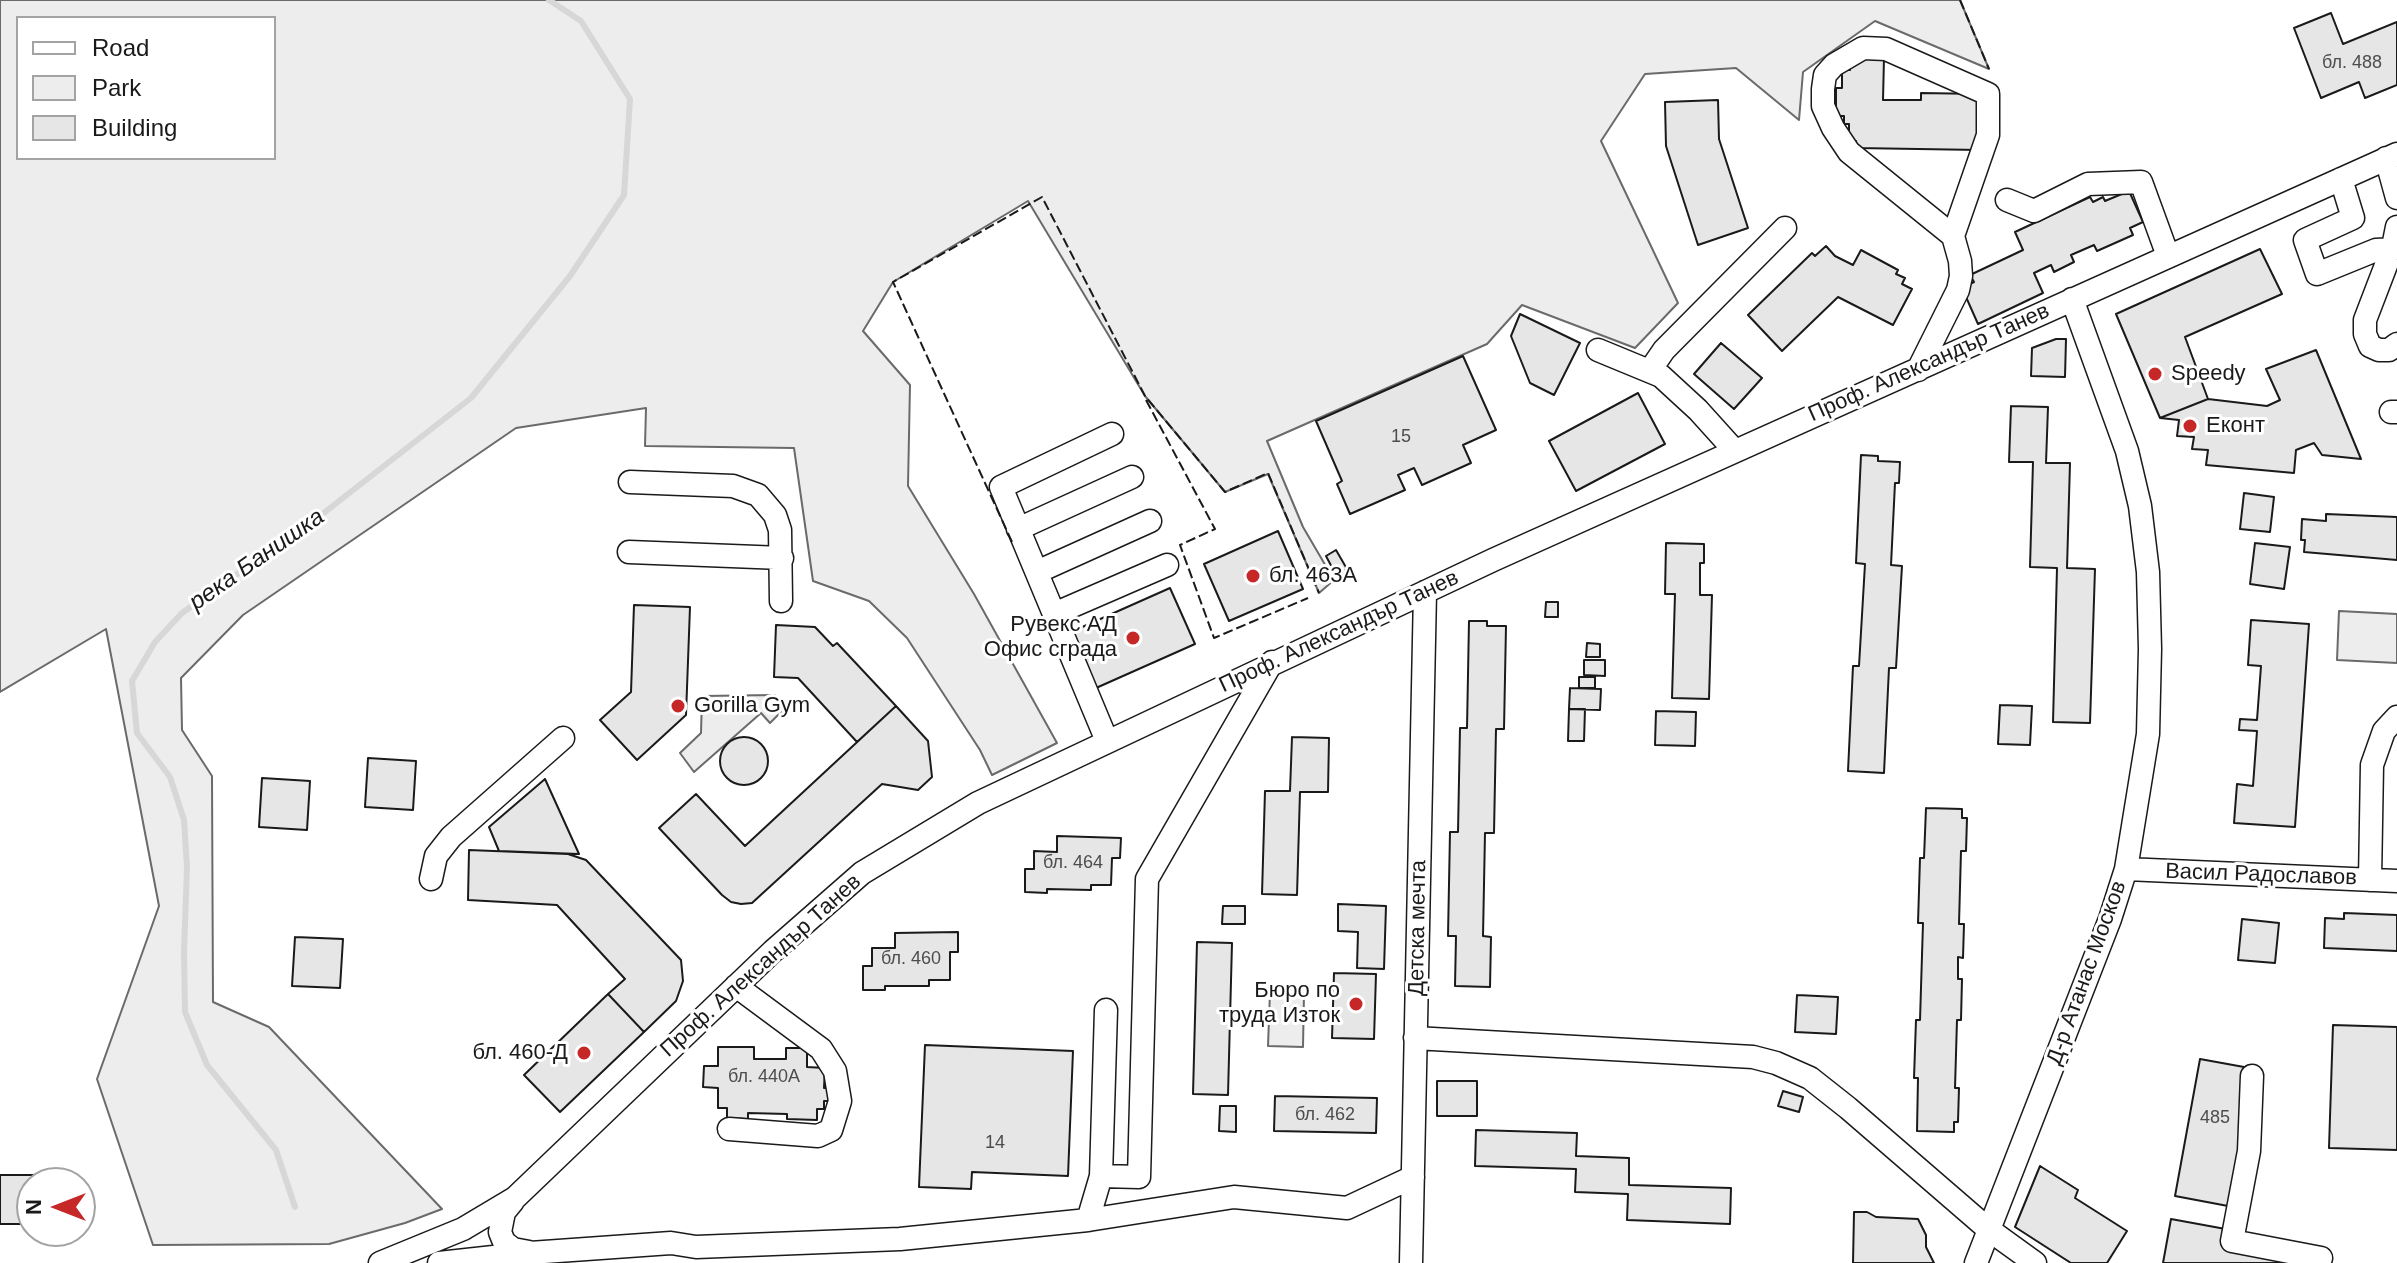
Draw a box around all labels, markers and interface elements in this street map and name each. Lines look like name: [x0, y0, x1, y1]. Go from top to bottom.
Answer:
legend: [16, 16, 276, 160]
text: Road: [92, 34, 149, 61]
house number: бл. 488: [2322, 52, 2382, 74]
text: Park: [92, 74, 141, 101]
text: Building: [92, 114, 177, 141]
street label: Проф. Александър Танев: [1804, 298, 2054, 428]
place label: Speedy: [2171, 361, 2246, 387]
marker: Speedy: [2146, 365, 2164, 383]
place label: Еконт: [2206, 413, 2265, 439]
marker: Еконт: [2181, 417, 2199, 435]
house number: 15: [1391, 426, 1411, 448]
water label: река Банишка: [184, 503, 330, 617]
place label: бл. 463А: [1269, 563, 1357, 589]
street label: Проф. Александър Танев: [1215, 565, 1463, 699]
marker: бл. 463А: [1244, 567, 1262, 585]
place label: Рувекс АД Офис сграда: [984, 612, 1117, 664]
marker: Рувекс АД Офис сграда: [1124, 629, 1142, 647]
place label: Gorilla Gym: [694, 693, 810, 719]
marker: Gorilla Gym: [669, 697, 687, 715]
house number: бл. 464: [1043, 852, 1103, 874]
street label: Васил Радославов: [2165, 858, 2357, 892]
street label: Детска мечта: [1404, 860, 1432, 996]
street label: Проф. Александър Танев: [655, 869, 867, 1063]
street label: Д-р Атанас Москов: [2041, 877, 2133, 1069]
house number: бл. 460: [881, 948, 941, 970]
place label: Бюро по труда Изток: [1219, 978, 1340, 1030]
marker: Бюро по труда Изток: [1347, 995, 1365, 1013]
place label: бл. 460-Д: [472, 1040, 568, 1066]
marker: бл. 460-Д: [575, 1044, 593, 1062]
house number: бл. 440А: [728, 1066, 800, 1088]
house number: бл. 462: [1295, 1104, 1355, 1126]
house number: 485: [2200, 1107, 2230, 1129]
house number: 14: [985, 1132, 1005, 1154]
north arrow: [16, 1167, 96, 1247]
text: N: [21, 1199, 46, 1215]

